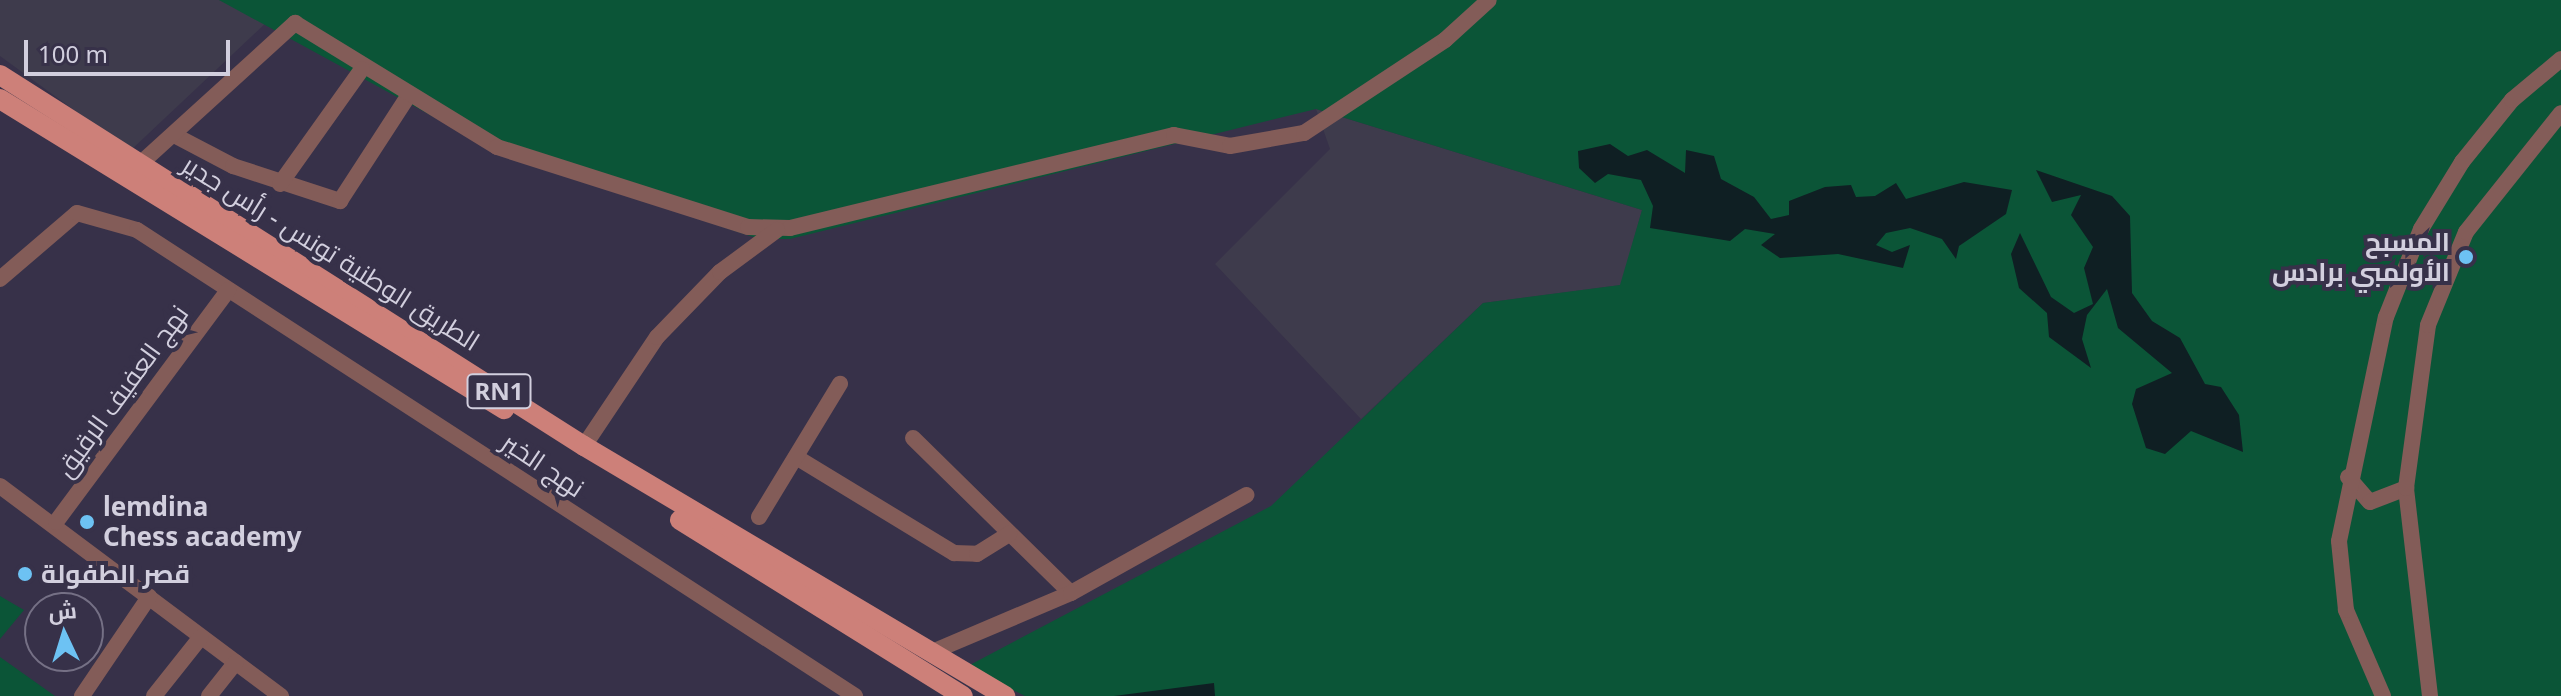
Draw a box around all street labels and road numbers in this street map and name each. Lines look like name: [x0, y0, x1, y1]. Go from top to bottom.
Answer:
street label: الطريق الوطنية تونس - رأس جدير: [177, 149, 485, 357]
street label: نهج العفيف الرقيق: [49, 299, 195, 483]
road number: RN1: [465, 371, 533, 411]
street label: نهج الخير: [496, 426, 590, 504]

